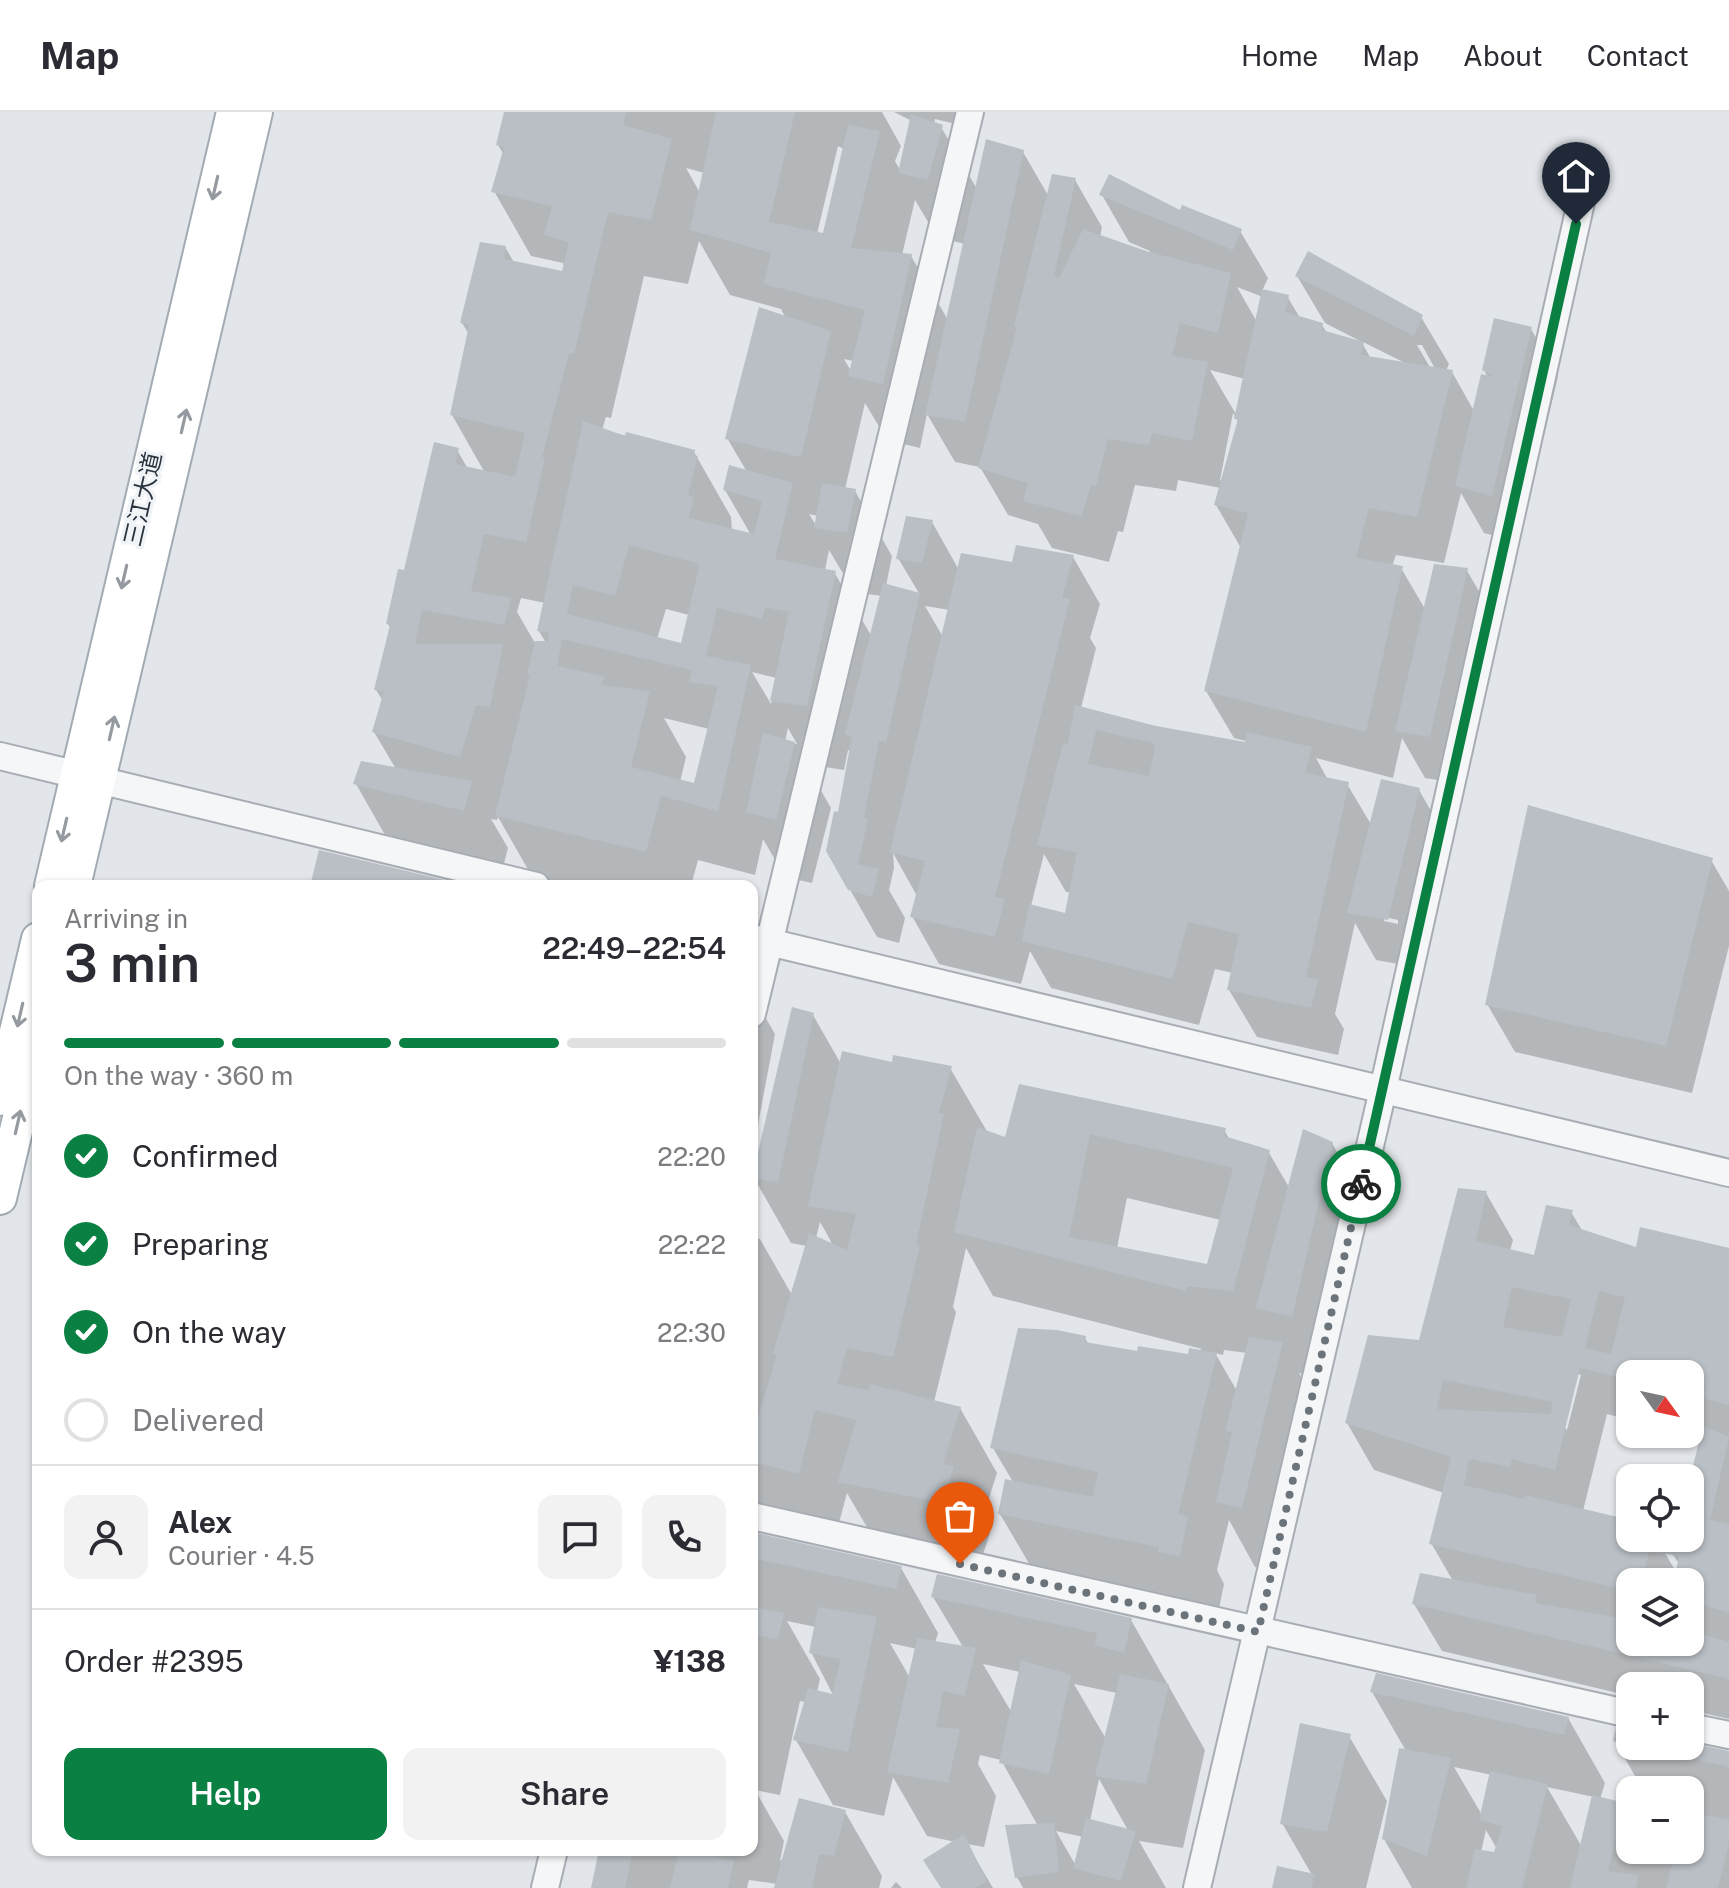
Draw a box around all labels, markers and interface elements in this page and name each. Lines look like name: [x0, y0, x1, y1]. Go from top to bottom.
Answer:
text: Map: [40, 33, 119, 78]
text: Home: [1241, 39, 1318, 72]
text: Map: [1362, 39, 1419, 72]
text: About: [1463, 39, 1543, 72]
text: Contact: [1587, 39, 1689, 72]
pin: [1542, 142, 1610, 224]
icon: home: [1554, 154, 1598, 198]
one-way arrow: [207, 175, 222, 200]
one-way arrow: [177, 408, 192, 434]
street label: 三江大道: [118, 449, 166, 549]
one-way arrow: [115, 564, 130, 590]
one-way arrow: [105, 716, 120, 742]
one-way arrow: [56, 817, 71, 843]
text: Arriving in: [64, 903, 188, 934]
text: 22:49–22:54: [542, 930, 726, 966]
text: 3 min: [64, 933, 200, 994]
one-way arrow: [12, 1002, 27, 1027]
text: On the way · 360 m: [64, 1060, 293, 1091]
one-way arrow: [11, 1110, 26, 1136]
icon: check: [64, 1134, 108, 1178]
text: Confirmed: [132, 1138, 278, 1174]
text: 22:20: [657, 1141, 726, 1172]
courier: [1321, 1144, 1401, 1224]
icon: bike: [1339, 1162, 1383, 1206]
icon: check: [64, 1222, 108, 1266]
text: Preparing: [132, 1226, 269, 1262]
text: 22:22: [658, 1229, 726, 1260]
icon: check: [64, 1310, 108, 1354]
text: On the way: [132, 1314, 286, 1350]
text: 22:30: [657, 1317, 726, 1348]
north arrow: [1616, 1360, 1704, 1448]
map controls: [1616, 1360, 1704, 1864]
text: Delivered: [132, 1402, 264, 1438]
button: locate: [1616, 1464, 1704, 1552]
pin: [926, 1482, 994, 1564]
icon: bag: [938, 1494, 982, 1538]
button: person: [64, 1495, 148, 1579]
button: chat: [538, 1495, 622, 1579]
button: phone: [642, 1495, 726, 1579]
text: Alex: [168, 1504, 232, 1540]
text: Courier · 4.5: [168, 1540, 315, 1571]
button: layers: [1616, 1568, 1704, 1656]
text: Order #2395: [64, 1643, 244, 1679]
text: ¥138: [653, 1643, 726, 1679]
button: +: [1616, 1672, 1704, 1760]
button: Help: [64, 1748, 387, 1840]
button: Share: [403, 1748, 726, 1840]
button: −: [1616, 1776, 1704, 1864]

